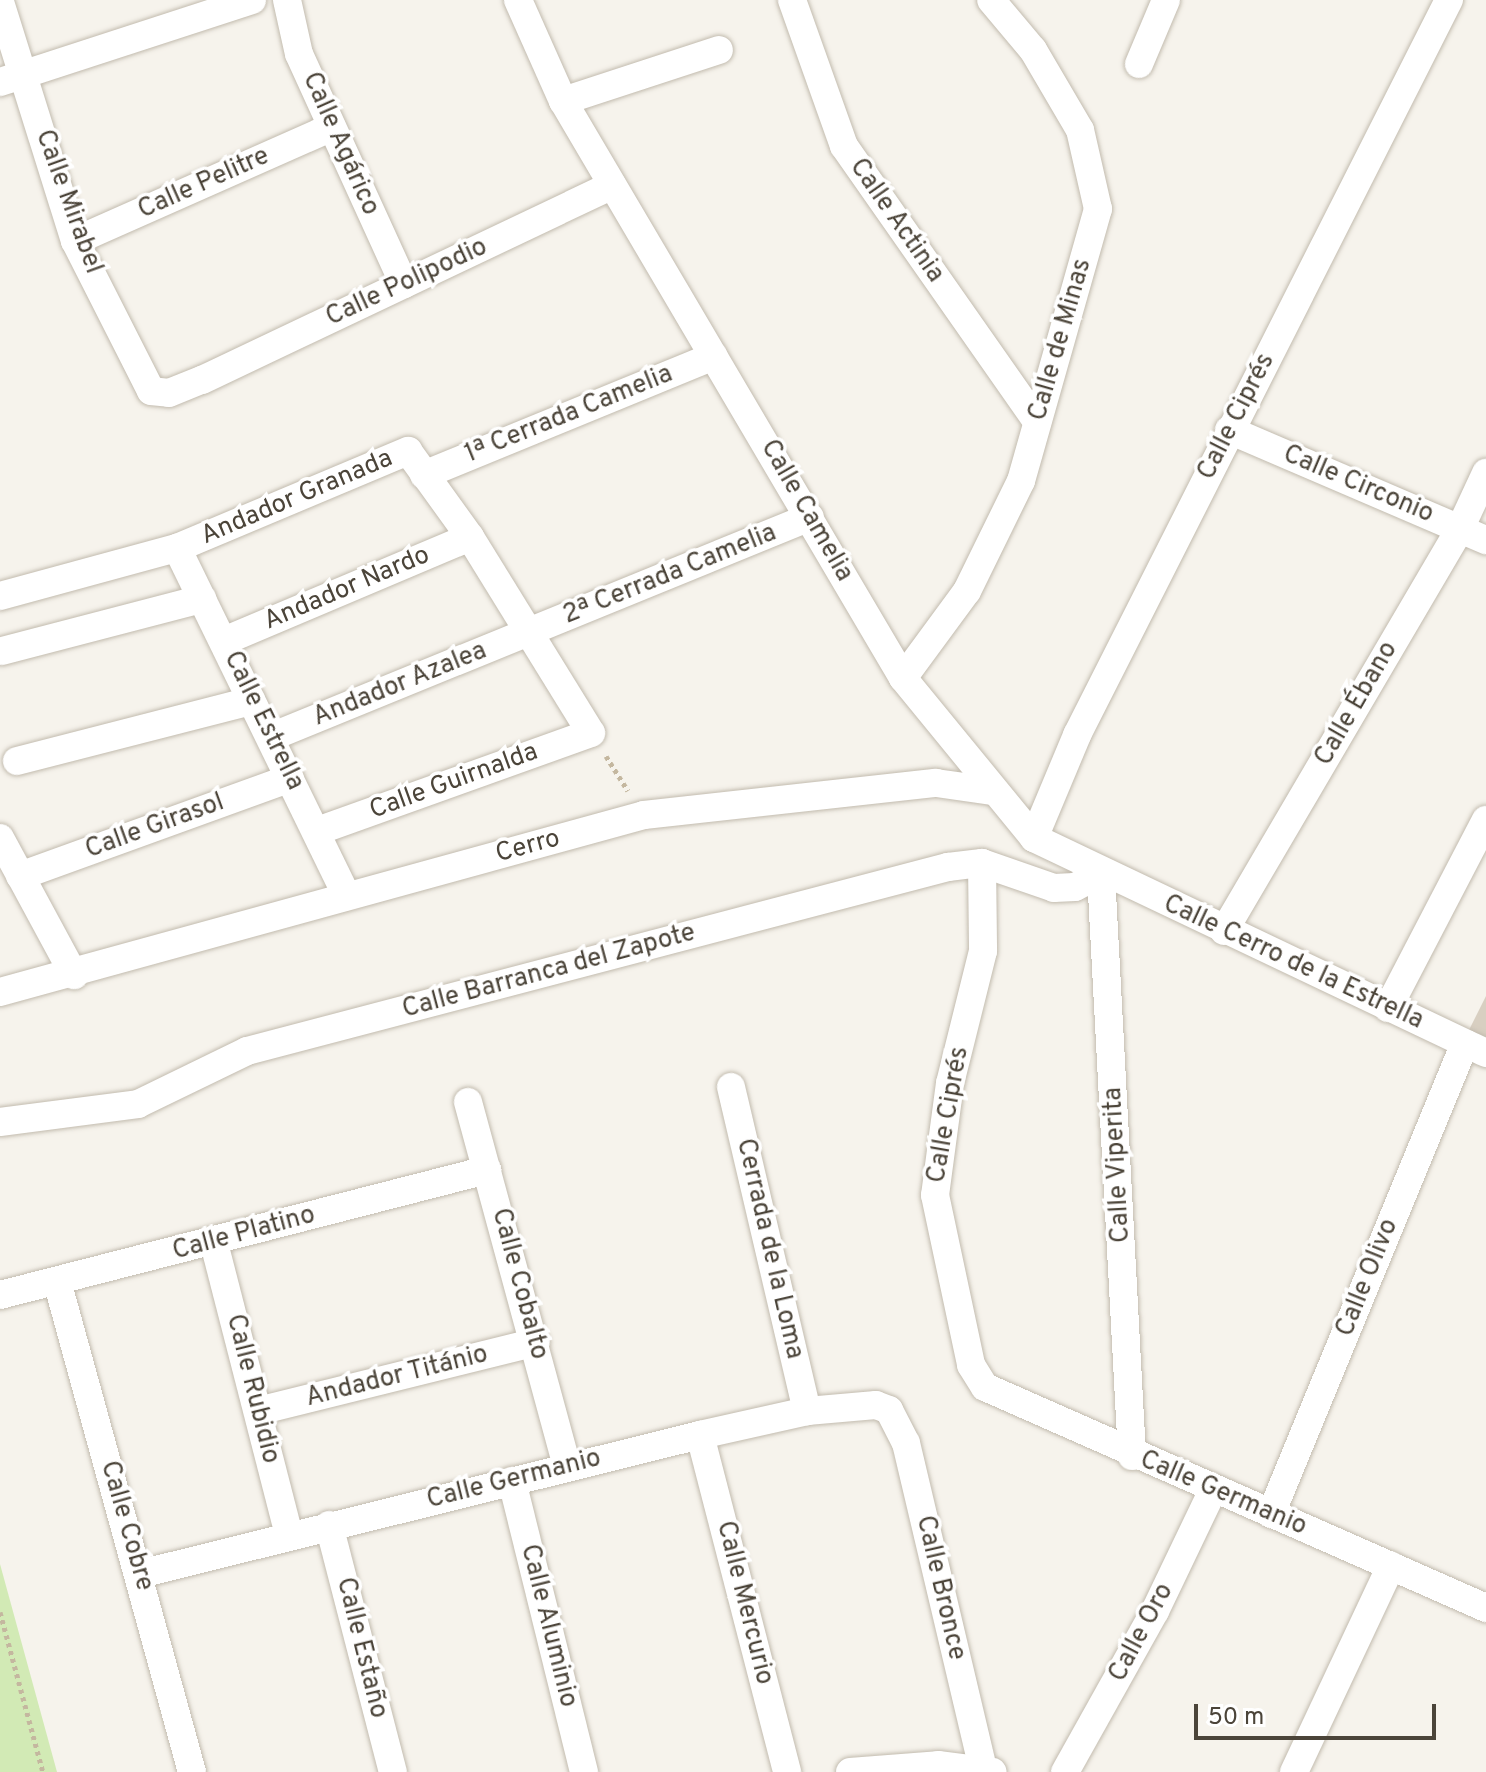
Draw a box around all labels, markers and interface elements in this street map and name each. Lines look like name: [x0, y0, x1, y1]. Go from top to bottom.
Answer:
street label: Calle Agárico: [294, 67, 386, 221]
street label: Calle Mirabel: [28, 126, 108, 278]
street label: Calle Pelitre: [134, 141, 274, 227]
street label: Calle Actinia: [842, 153, 950, 289]
street label: Calle Polipodio: [321, 232, 493, 334]
street label: Calle de Minas: [1023, 255, 1099, 425]
street label: Calle Ciprés: [1192, 349, 1282, 485]
street label: 1ª Cerrada Camelia: [461, 359, 677, 471]
street label: Calle Camelia: [753, 435, 859, 587]
street label: Calle Circonio: [1278, 439, 1438, 531]
street label: Andador Granada: [196, 444, 398, 552]
street label: 2ª Cerrada Camelia: [559, 518, 781, 632]
street label: Andador Nardo: [260, 540, 434, 638]
street label: Andador Azalea: [308, 636, 492, 734]
street label: Calle Ébano: [1309, 636, 1405, 772]
street label: Calle Estrella: [216, 646, 310, 796]
street label: Calle Guirnalda: [366, 737, 542, 827]
street label: Calle Girasol: [81, 788, 229, 866]
street label: Cerro: [492, 823, 564, 871]
street label: Calle Cerro de la Estrella: [1158, 889, 1428, 1037]
street label: Calle Barranca del Zapote: [399, 918, 699, 1026]
street label: Calle Ciprés: [922, 1044, 976, 1186]
street label: Calle Viperita: [1098, 1086, 1138, 1244]
street label: Cerrada de la Loma: [728, 1136, 810, 1362]
street label: Calle Platino: [169, 1200, 319, 1268]
street label: Calle Cobalto: [484, 1205, 554, 1363]
street label: Calle Olivo: [1330, 1215, 1406, 1341]
street label: Calle Rubidio: [218, 1311, 286, 1467]
street label: Andador Titánio: [302, 1339, 492, 1415]
street label: Calle Germanio: [424, 1443, 604, 1517]
street label: Calle Germanio: [1135, 1445, 1311, 1543]
street label: Calle Cobre: [93, 1457, 159, 1595]
street label: Calle Bronce: [908, 1513, 972, 1663]
street label: Calle Mercurio: [709, 1518, 779, 1688]
street label: Calle Aluminio: [513, 1541, 583, 1711]
street label: Calle Estaño: [328, 1574, 394, 1722]
street label: Calle Oro: [1103, 1578, 1181, 1688]
scale bar: [1198, 1688, 1440, 1738]
text: 50 m: [1208, 1703, 1264, 1733]

